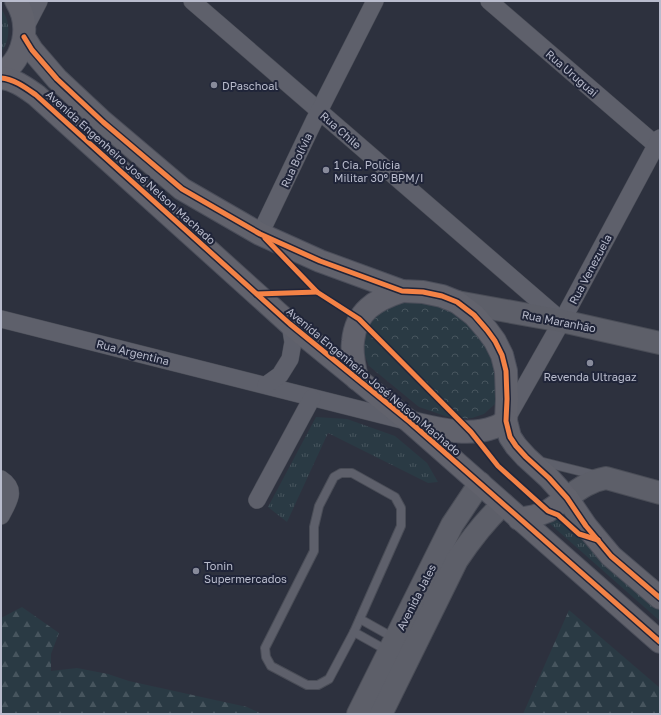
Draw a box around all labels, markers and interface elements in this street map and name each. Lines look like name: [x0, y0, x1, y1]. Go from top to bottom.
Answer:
street label: Rua Uruguai: [543, 47, 601, 99]
place label: DPaschoal: [222, 79, 278, 92]
marker: DPaschoal: [209, 80, 219, 90]
street label: Avenida Engenheiro José Nelson Machado: [44, 87, 219, 247]
street label: Rua Chile: [318, 109, 364, 151]
street label: Rua Bolívia: [278, 131, 314, 189]
place label: 1 Cia. Polícia Militar 30º BPM/I: [334, 158, 423, 184]
marker: 1 Cia. Polícia Militar 30º BPM/I: [321, 165, 331, 175]
street label: Rua Venezuela: [566, 232, 614, 306]
street label: Avenida Engenheiro José Nelson Machado: [284, 304, 464, 458]
street label: Rua Maranhão: [521, 307, 598, 335]
street label: Rua Argentina: [95, 337, 171, 367]
marker: Revenda Ultragaz: [585, 358, 595, 368]
place label: Revenda Ultragaz: [543, 370, 637, 383]
place label: Tonin Supermercados: [204, 559, 287, 585]
street label: Avenida Jales: [394, 562, 438, 632]
marker: Tonin Supermercados: [191, 566, 201, 576]

